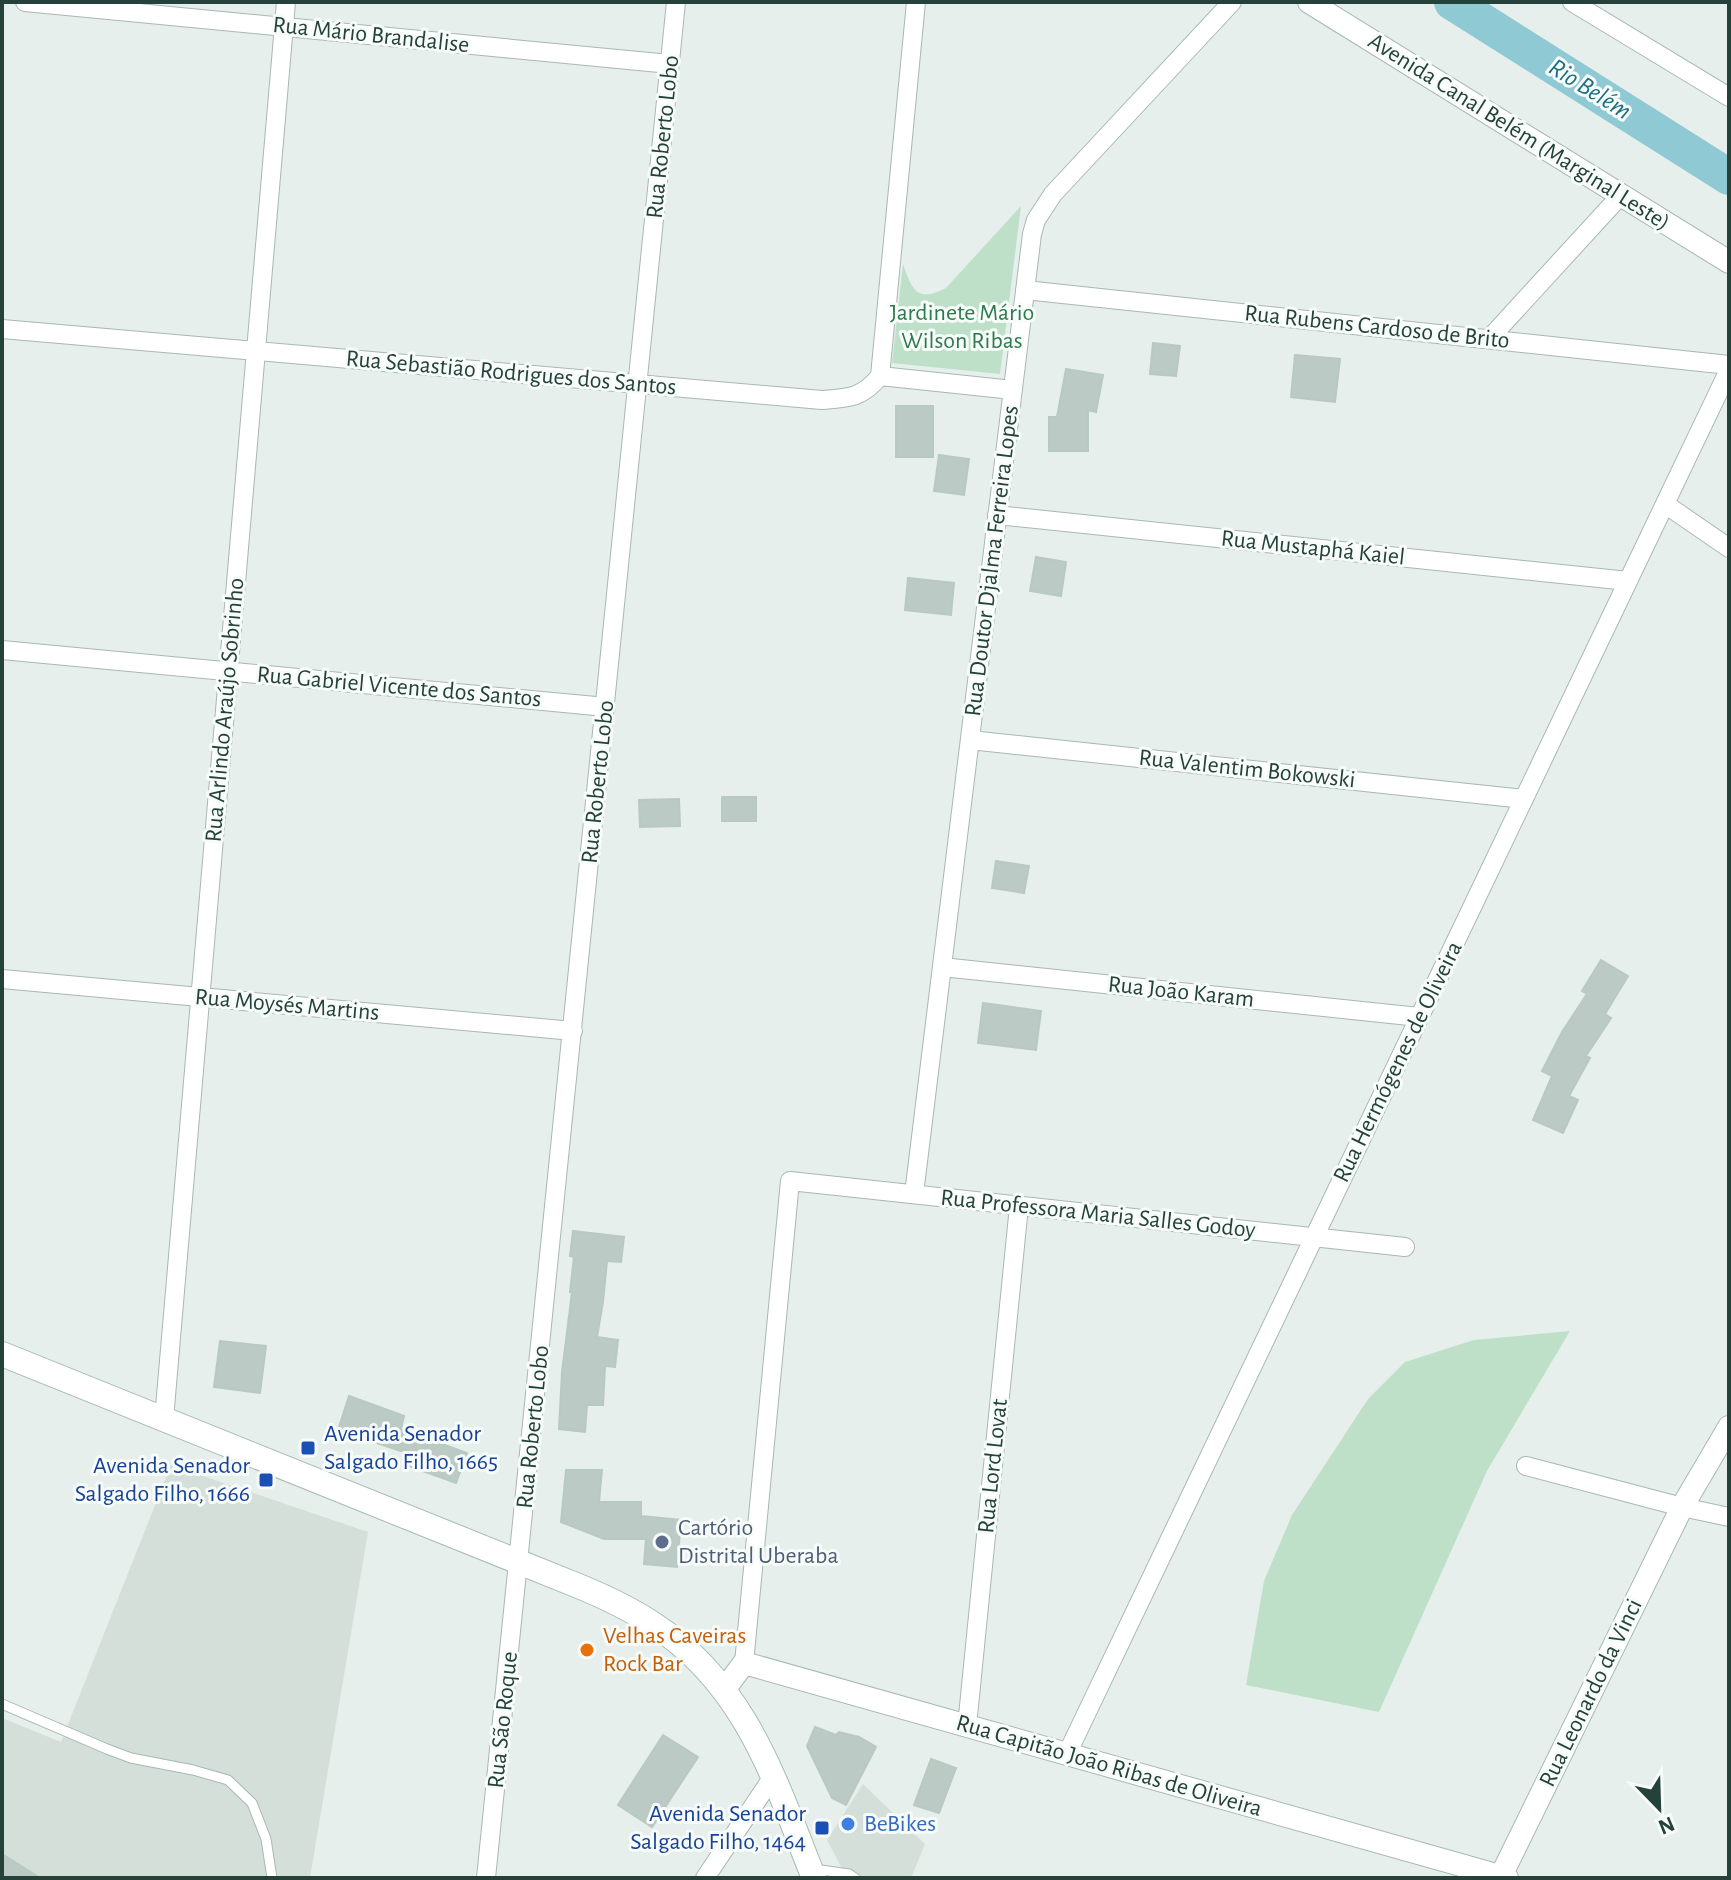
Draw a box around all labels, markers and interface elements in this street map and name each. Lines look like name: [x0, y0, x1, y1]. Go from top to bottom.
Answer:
street label: Rua Mário Brandalise: [271, 13, 471, 57]
street label: Avenida Canal Belém (Marginal Leste): [1364, 29, 1674, 235]
street label: Rua Roberto Lobo: [642, 54, 684, 220]
water label: Rio Belém: [1544, 54, 1636, 124]
park label: Jardinete Mário Wilson Ribas: [890, 301, 1034, 353]
street label: Rua Rubens Cardoso de Brito: [1243, 301, 1511, 353]
street label: Rua Sebastião Rodrigues dos Santos: [345, 347, 677, 399]
street label: Rua Doutor Djalma Ferreira Lopes: [961, 404, 1023, 718]
street label: Rua Mustaphá Kaiel: [1220, 526, 1406, 570]
street label: Rua Arlindo Araújo Sobrinho: [201, 577, 249, 843]
street label: Rua Gabriel Vicente dos Santos: [256, 663, 542, 711]
street label: Rua Roberto Lobo: [577, 699, 619, 865]
street label: Rua Valentim Bokowski: [1137, 746, 1357, 792]
street label: Rua Hermógenes de Oliveira: [1329, 938, 1467, 1186]
street label: Rua João Karam: [1107, 972, 1255, 1012]
street label: Rua Moysés Martins: [194, 985, 380, 1025]
street label: Rua Professora Maria Salles Godoy: [939, 1186, 1257, 1242]
street label: Rua Roberto Lobo: [512, 1344, 554, 1510]
street label: Rua Lord Lovat: [974, 1397, 1012, 1534]
place label: Avenida Senador Salgado Filho, 1665: [324, 1422, 498, 1474]
marker: Avenida Senador Salgado Filho, 1665: [299, 1439, 317, 1457]
place label: Avenida Senador Salgado Filho, 1666: [75, 1454, 250, 1506]
marker: Avenida Senador Salgado Filho, 1666: [257, 1471, 275, 1489]
place label: Cartório Distrital Uberaba: [678, 1516, 839, 1568]
marker: Cartório Distrital Uberaba: [653, 1533, 671, 1551]
street label: Rua Leonardo da Vinci: [1535, 1595, 1647, 1791]
place label: Velhas Caveiras Rock Bar: [603, 1624, 746, 1676]
marker: Velhas Caveiras Rock Bar: [578, 1641, 596, 1659]
street label: Rua São Roque: [484, 1650, 522, 1790]
street label: Rua Capitão João Ribas de Oliveira: [953, 1711, 1265, 1821]
north arrow: [1619, 1768, 1699, 1848]
place label: Avenida Senador Salgado Filho, 1464: [630, 1802, 806, 1854]
place label: BeBikes: [864, 1812, 936, 1836]
text: N: [1655, 1812, 1678, 1839]
marker: BeBikes: [839, 1815, 857, 1833]
marker: Avenida Senador Salgado Filho, 1464: [813, 1819, 831, 1837]

